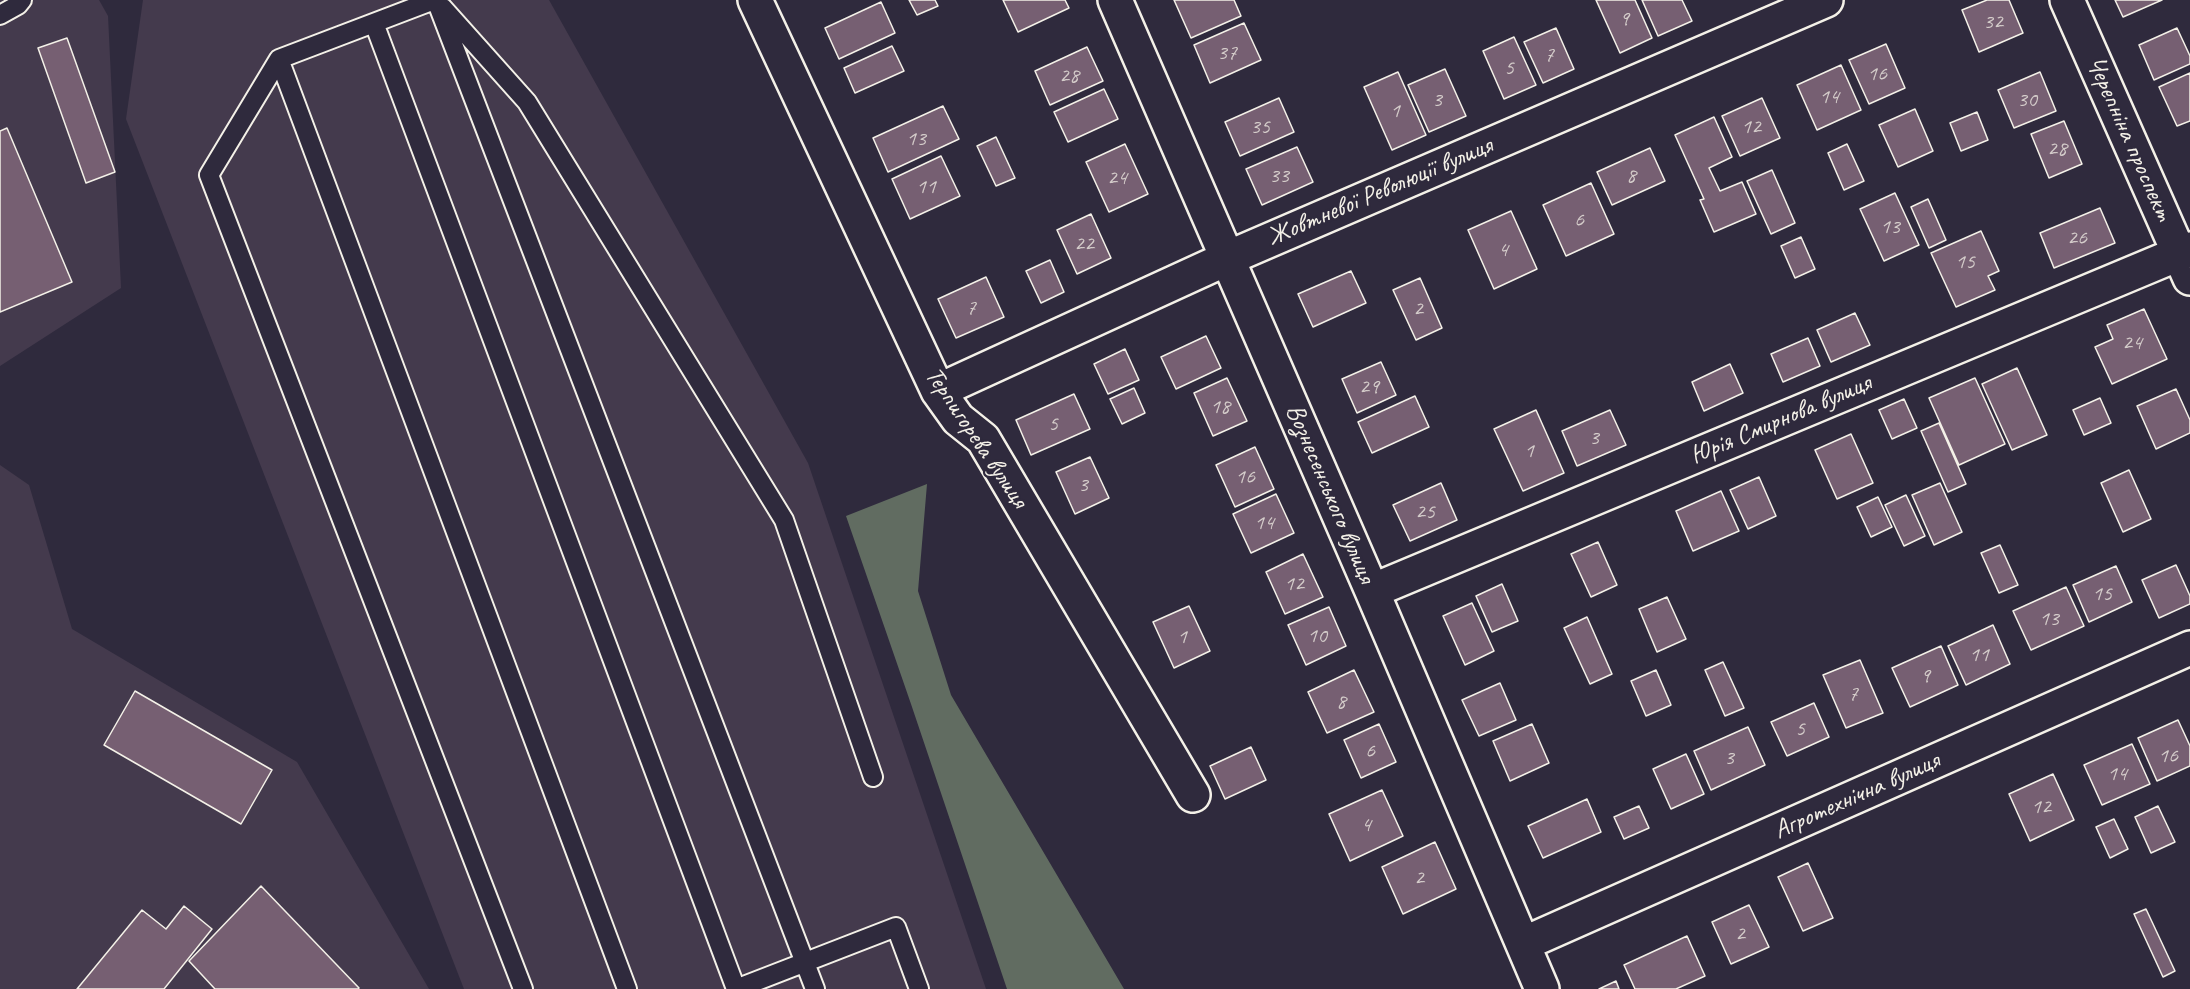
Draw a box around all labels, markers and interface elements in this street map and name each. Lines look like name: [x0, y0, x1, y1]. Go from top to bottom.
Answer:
house number: 9: [1619, 6, 1629, 32]
house number: 32: [1983, 9, 2003, 35]
house number: 37: [1217, 40, 1237, 66]
house number: 7: [1544, 42, 1554, 68]
street label: Черепніна проспект: [2079, 52, 2179, 226]
house number: 5: [1504, 55, 1514, 81]
house number: 16: [1867, 61, 1887, 87]
house number: 28: [1059, 63, 1079, 89]
house number: 14: [1819, 84, 1839, 110]
house number: 3: [1432, 87, 1442, 113]
house number: 30: [2017, 87, 2037, 113]
house number: 1: [1390, 98, 1400, 124]
house number: 35: [1250, 114, 1270, 140]
house number: 12: [1741, 114, 1761, 140]
house number: 13: [906, 126, 926, 152]
street label: Жовтневої Революції вулиця: [1263, 130, 1497, 254]
house number: 28: [2047, 136, 2067, 162]
house number: 33: [1269, 163, 1289, 189]
house number: 8: [1626, 163, 1636, 189]
house number: 24: [1107, 165, 1127, 191]
house number: 11: [916, 174, 936, 200]
house number: 6: [1574, 207, 1584, 233]
house number: 13: [1880, 214, 1900, 240]
house number: 26: [2067, 225, 2087, 251]
house number: 22: [1074, 231, 1094, 257]
house number: 4: [1498, 237, 1508, 263]
house number: 15: [1955, 249, 1975, 275]
house number: 7: [966, 295, 976, 321]
house number: 2: [1413, 296, 1423, 322]
house number: 24: [2122, 330, 2142, 356]
street label: Терпигорева вулиця: [917, 362, 1035, 514]
street label: Юрія Смирнова вулиця: [1686, 368, 1876, 472]
house number: 29: [1359, 374, 1379, 400]
house number: 18: [1210, 394, 1230, 420]
street label: Вознесенського вулиця: [1278, 400, 1382, 588]
house number: 5: [1048, 411, 1058, 437]
house number: 3: [1589, 425, 1599, 451]
house number: 1: [1524, 438, 1534, 464]
house number: 16: [1235, 464, 1255, 490]
house number: 3: [1078, 472, 1088, 498]
house number: 25: [1415, 499, 1435, 525]
house number: 14: [1254, 510, 1274, 536]
house number: 12: [1284, 571, 1304, 597]
house number: 15: [2092, 581, 2112, 607]
house number: 13: [2039, 606, 2059, 632]
house number: 10: [1307, 623, 1327, 649]
house number: 1: [1177, 624, 1187, 650]
house number: 11: [1969, 642, 1989, 668]
house number: 9: [1920, 663, 1930, 689]
house number: 7: [1848, 681, 1858, 707]
house number: 8: [1336, 689, 1346, 715]
house number: 5: [1795, 716, 1805, 742]
house number: 6: [1365, 738, 1375, 764]
house number: 16: [2158, 743, 2178, 769]
house number: 3: [1724, 745, 1734, 771]
street label: Агротехнічна вулиця: [1769, 745, 1945, 847]
house number: 14: [2107, 761, 2127, 787]
house number: 12: [2031, 794, 2051, 820]
house number: 4: [1361, 812, 1371, 838]
house number: 2: [1414, 865, 1424, 891]
house number: 2: [1735, 921, 1745, 947]

